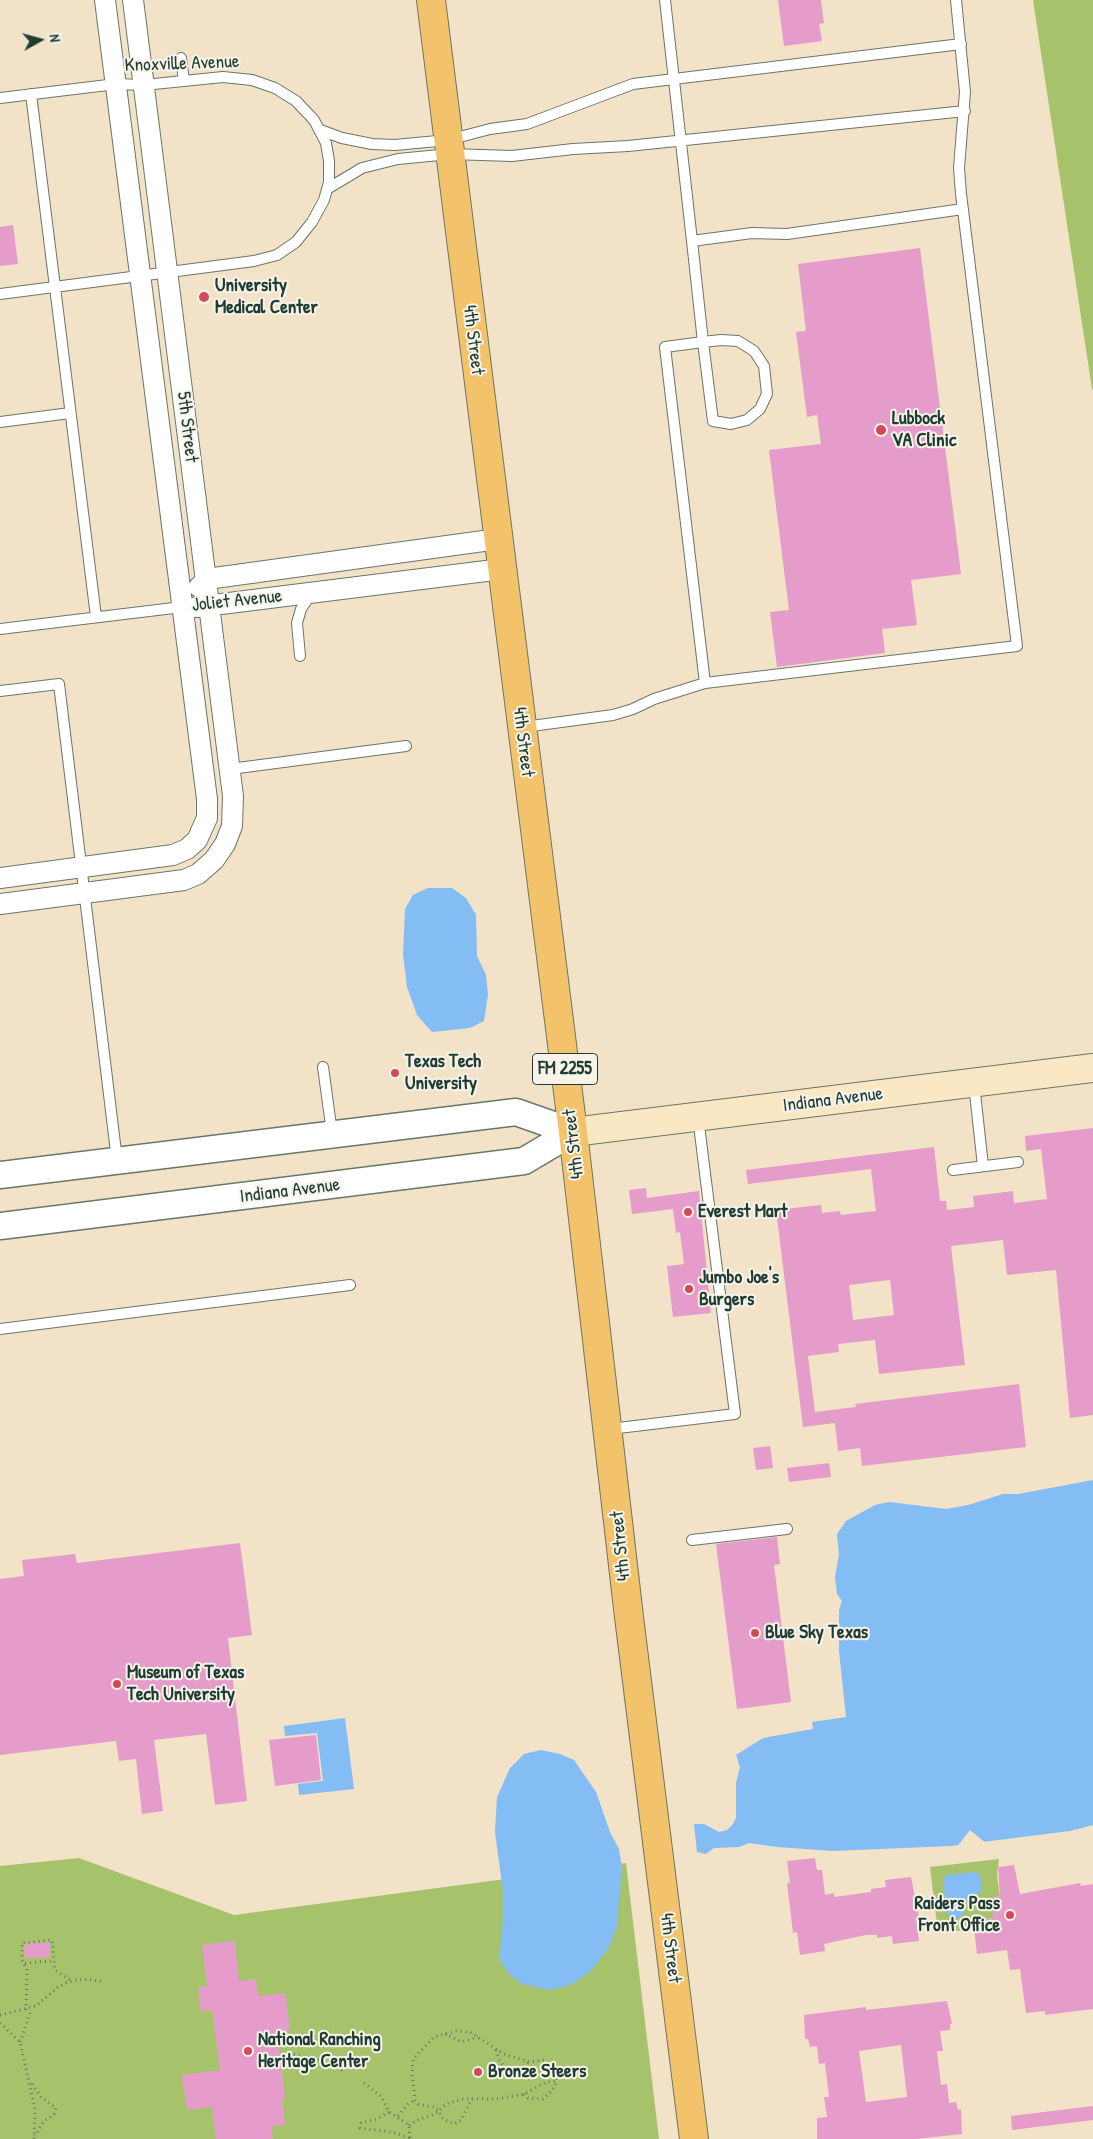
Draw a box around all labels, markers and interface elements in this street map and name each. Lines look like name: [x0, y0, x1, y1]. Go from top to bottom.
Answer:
north arrow: [15, 15, 65, 65]
text: N: [46, 33, 65, 43]
street label: Knoxville Avenue: [124, 51, 240, 77]
place label: University Medical Center: [215, 275, 318, 319]
marker: University Medical Center: [197, 290, 211, 304]
street label: 4th Street: [457, 304, 489, 376]
street label: 5th Street: [171, 390, 203, 464]
place label: Lubbock VA Clinic: [892, 408, 956, 452]
marker: Lubbock VA Clinic: [874, 423, 888, 437]
street label: Joliet Avenue: [191, 585, 283, 617]
street label: 4th Street: [507, 706, 539, 778]
place label: Texas Tech University: [405, 1051, 481, 1095]
road number: FM 2255: [532, 1054, 598, 1084]
marker: Texas Tech University: [389, 1067, 401, 1079]
street label: Indiana Avenue: [782, 1083, 884, 1117]
street label: 4th Street: [558, 1108, 590, 1180]
street label: Indiana Avenue: [239, 1174, 341, 1208]
place label: Everest Mart: [698, 1201, 787, 1223]
marker: Everest Mart: [682, 1206, 694, 1218]
place label: Jumbo Joe's Burgers: [699, 1267, 779, 1311]
marker: Jumbo Joe's Burgers: [683, 1283, 695, 1295]
street label: 4th Street: [606, 1510, 636, 1582]
place label: Blue Sky Texas: [765, 1622, 868, 1644]
marker: Blue Sky Texas: [749, 1627, 761, 1639]
place label: Museum of Texas Tech University: [127, 1662, 244, 1706]
marker: Museum of Texas Tech University: [111, 1678, 123, 1690]
place label: Raiders Pass Front Office: [914, 1893, 1000, 1937]
marker: Raiders Pass Front Office: [1004, 1909, 1016, 1921]
street label: 4th Street: [654, 1912, 686, 1984]
place label: National Ranching Heritage Center: [258, 2029, 381, 2073]
marker: National Ranching Heritage Center: [242, 2045, 254, 2057]
place label: Bronze Steers: [488, 2061, 586, 2083]
marker: Bronze Steers: [472, 2066, 484, 2078]

